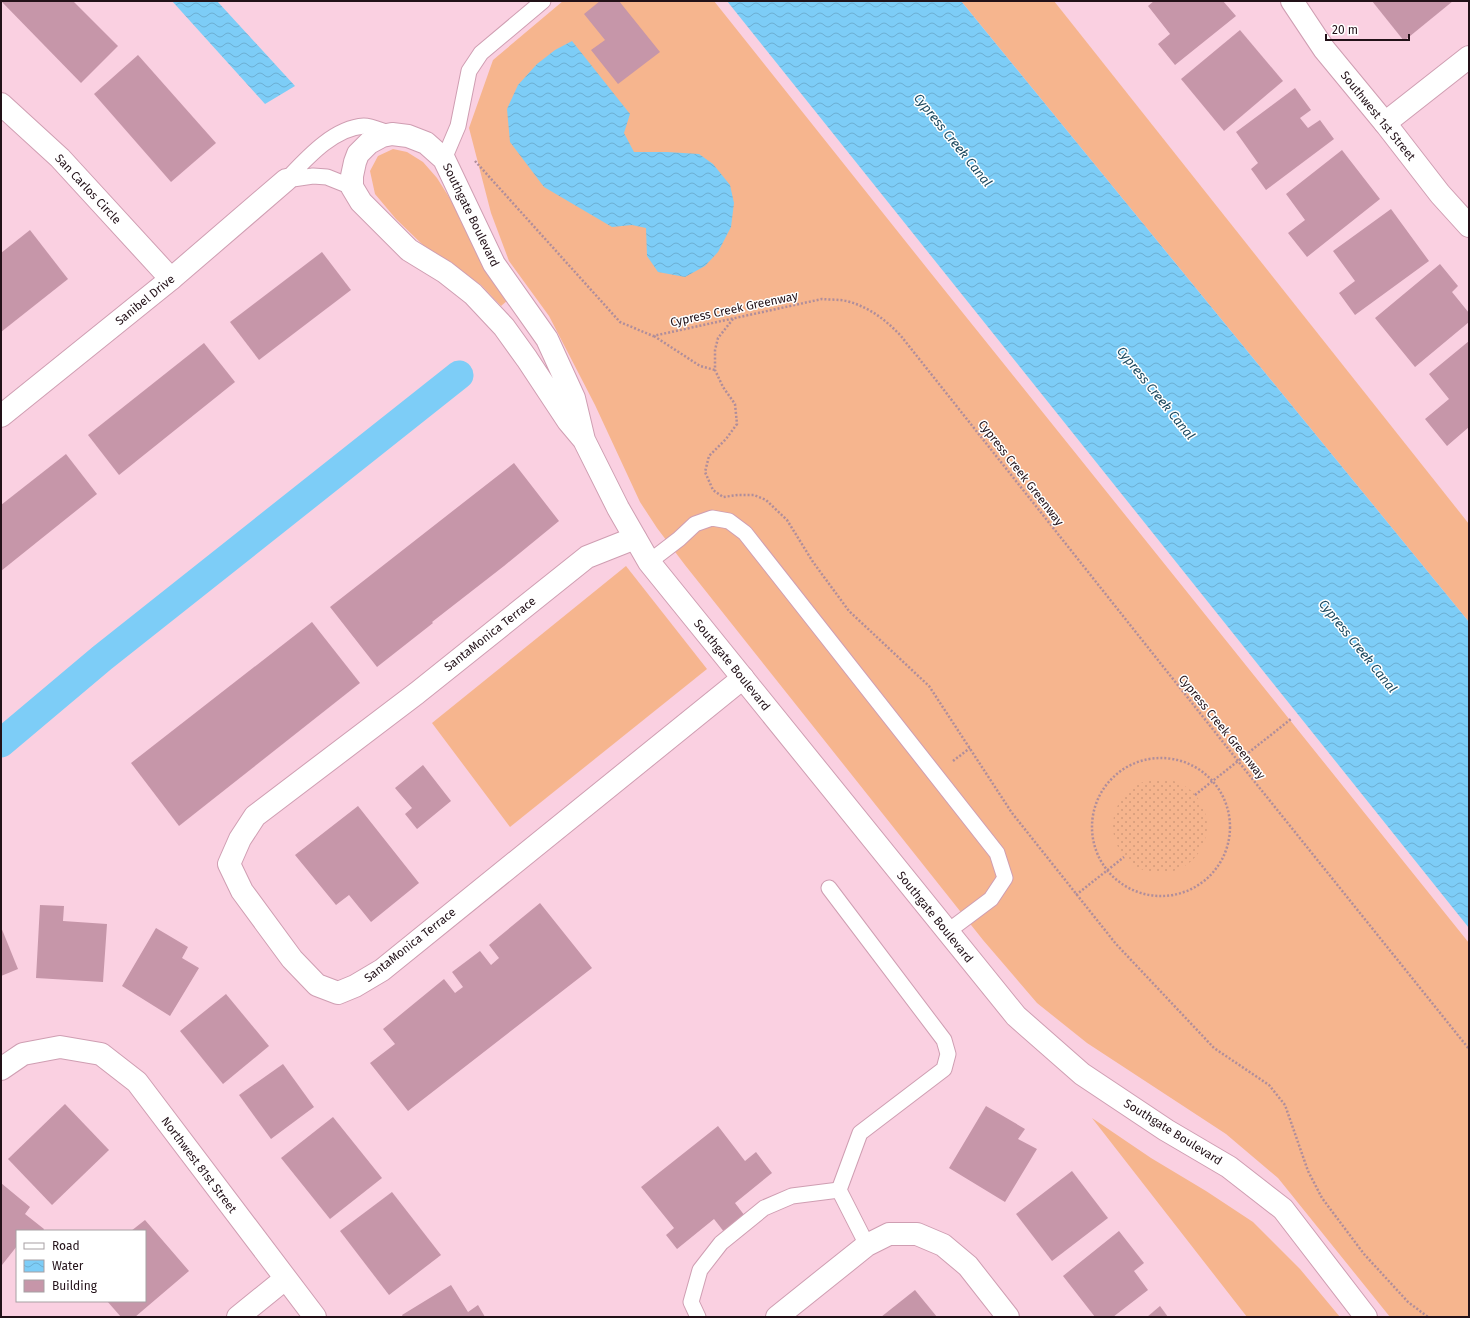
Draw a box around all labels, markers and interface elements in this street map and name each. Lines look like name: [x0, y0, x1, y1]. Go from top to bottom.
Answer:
scale bar: [1326, 16, 1409, 42]
text: 20 m: [1332, 23, 1358, 37]
street label: Southwest 1st Street: [1338, 68, 1419, 164]
water label: Cypress Creek Canal: [911, 90, 995, 190]
street label: San Carlos Circle: [52, 151, 124, 227]
street label: Southgate Boulevard: [440, 161, 502, 269]
street label: Sanibel Drive: [113, 272, 177, 328]
street label: Cypress Creek Greenway: [669, 289, 799, 329]
water label: Cypress Creek Canal: [1114, 343, 1198, 443]
street label: Cypress Creek Greenway: [975, 417, 1067, 529]
street label: SantaMonica Terrace: [441, 594, 539, 674]
water label: Cypress Creek Canal: [1316, 596, 1400, 696]
street label: Southgate Boulevard: [691, 617, 773, 713]
street label: Cypress Creek Greenway: [1176, 672, 1268, 782]
street label: Southgate Boulevard: [894, 869, 976, 965]
street label: SantaMonica Terrace: [361, 905, 459, 985]
street label: Southgate Boulevard: [1121, 1096, 1225, 1168]
street label: Northwest 81st Street: [158, 1114, 240, 1216]
legend: [16, 1230, 146, 1302]
text: Road: [52, 1239, 80, 1253]
text: Water: [52, 1259, 84, 1273]
text: Building: [52, 1279, 98, 1293]

